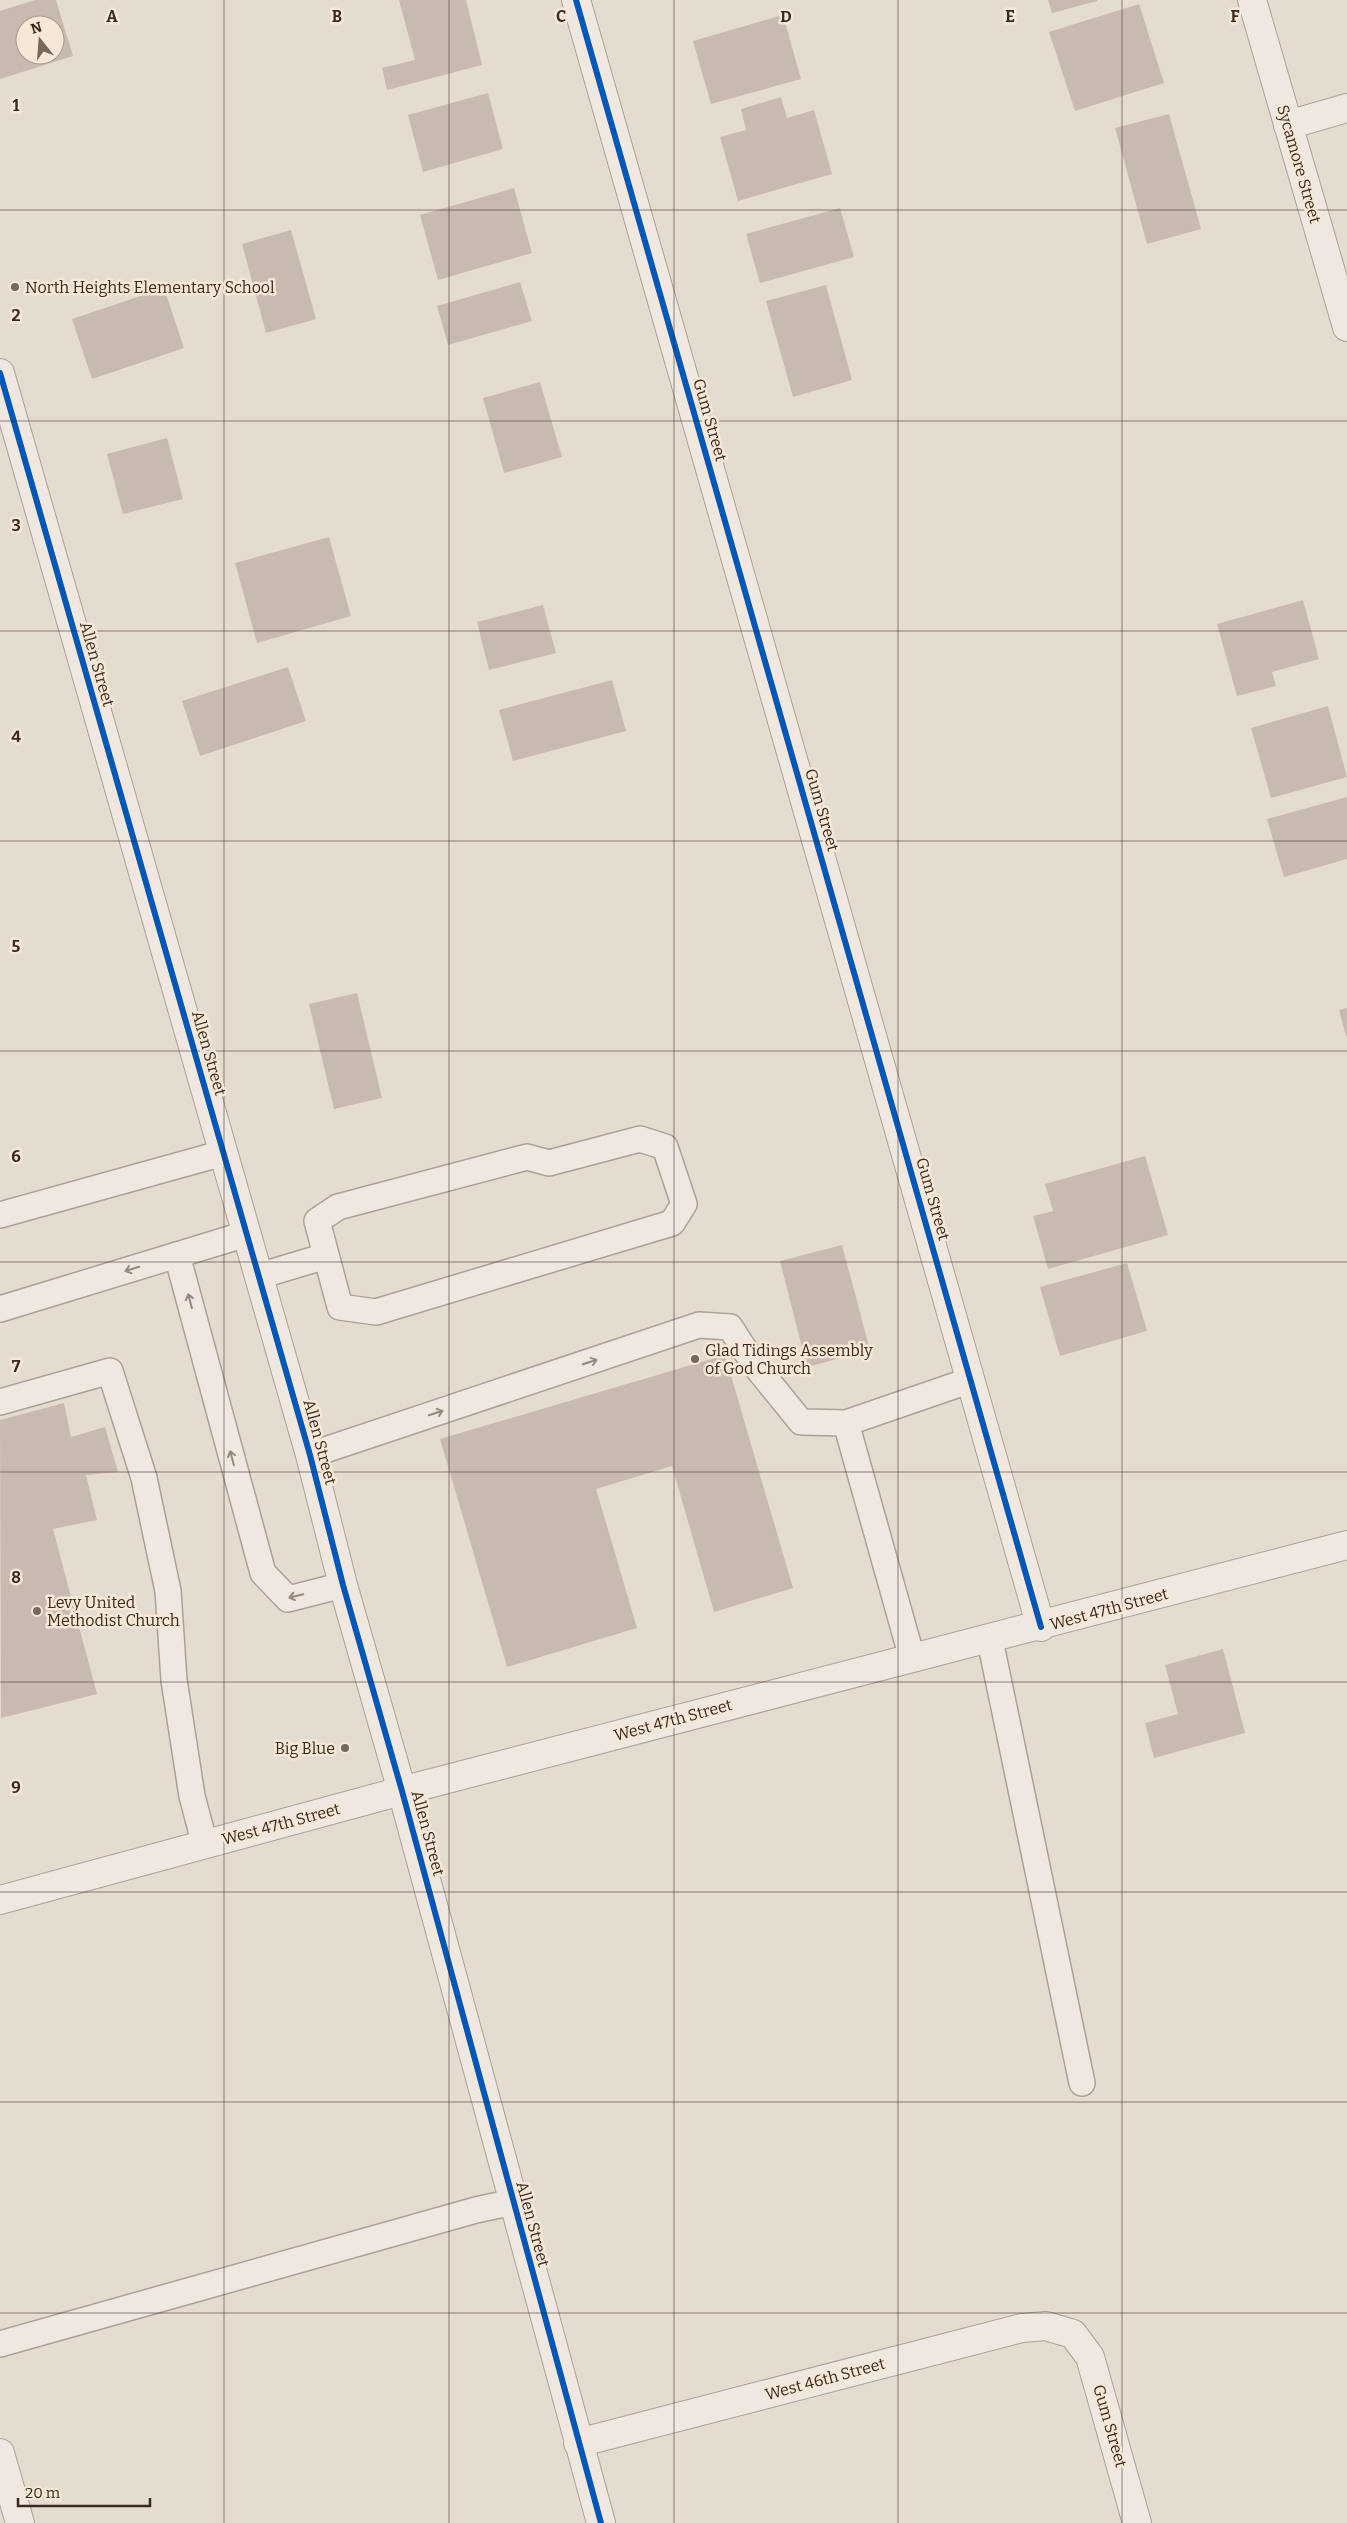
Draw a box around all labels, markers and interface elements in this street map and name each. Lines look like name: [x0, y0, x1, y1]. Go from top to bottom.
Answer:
text: A: [106, 7, 118, 26]
text: B: [332, 7, 342, 26]
text: C: [556, 7, 566, 26]
text: D: [780, 7, 792, 26]
text: E: [1005, 7, 1015, 26]
text: F: [1231, 7, 1240, 26]
north arrow: [15, 15, 65, 65]
text: N: [29, 18, 44, 38]
text: 1: [13, 96, 20, 115]
street label: Sycamore Street: [1273, 103, 1325, 226]
place label: North Heights Elementary School: [25, 278, 275, 297]
marker: North Heights Elementary School: [9, 281, 21, 293]
text: 2: [11, 306, 21, 325]
street label: Gum Street: [689, 376, 731, 464]
text: 3: [11, 516, 21, 535]
street label: Allen Street: [76, 619, 118, 709]
text: 4: [11, 727, 21, 746]
street label: Gum Street: [801, 766, 843, 854]
text: 5: [12, 937, 21, 956]
street label: Allen Street: [188, 1008, 230, 1098]
text: 6: [11, 1147, 21, 1166]
street label: Gum Street: [912, 1155, 954, 1243]
one-way arrow: [125, 1265, 141, 1274]
one-way arrow: [185, 1294, 194, 1310]
place label: Glad Tidings Assembly of God Church: [705, 1341, 873, 1378]
marker: Glad Tidings Assembly of God Church: [689, 1353, 701, 1365]
one-way arrow: [582, 1356, 598, 1366]
text: 7: [12, 1357, 21, 1376]
street label: Allen Street: [299, 1397, 341, 1487]
one-way arrow: [427, 1408, 443, 1417]
one-way arrow: [227, 1451, 237, 1467]
text: 8: [11, 1568, 21, 1587]
street label: West 47th Street: [1048, 1584, 1170, 1634]
one-way arrow: [288, 1592, 304, 1601]
place label: Levy United Methodist Church: [47, 1593, 180, 1630]
marker: Levy United Methodist Church: [31, 1605, 43, 1617]
street label: West 47th Street: [612, 1695, 734, 1745]
place label: Big Blue: [275, 1739, 335, 1758]
marker: Big Blue: [339, 1742, 351, 1754]
text: 9: [11, 1778, 21, 1797]
street label: Allen Street: [407, 1788, 449, 1878]
street label: West 47th Street: [220, 1799, 342, 1849]
street label: Allen Street: [512, 2179, 554, 2269]
street label: West 46th Street: [763, 2354, 887, 2404]
street label: Gum Street: [1089, 2382, 1131, 2470]
scale bar: [18, 2476, 150, 2508]
text: 20 m: [25, 2484, 61, 2502]

